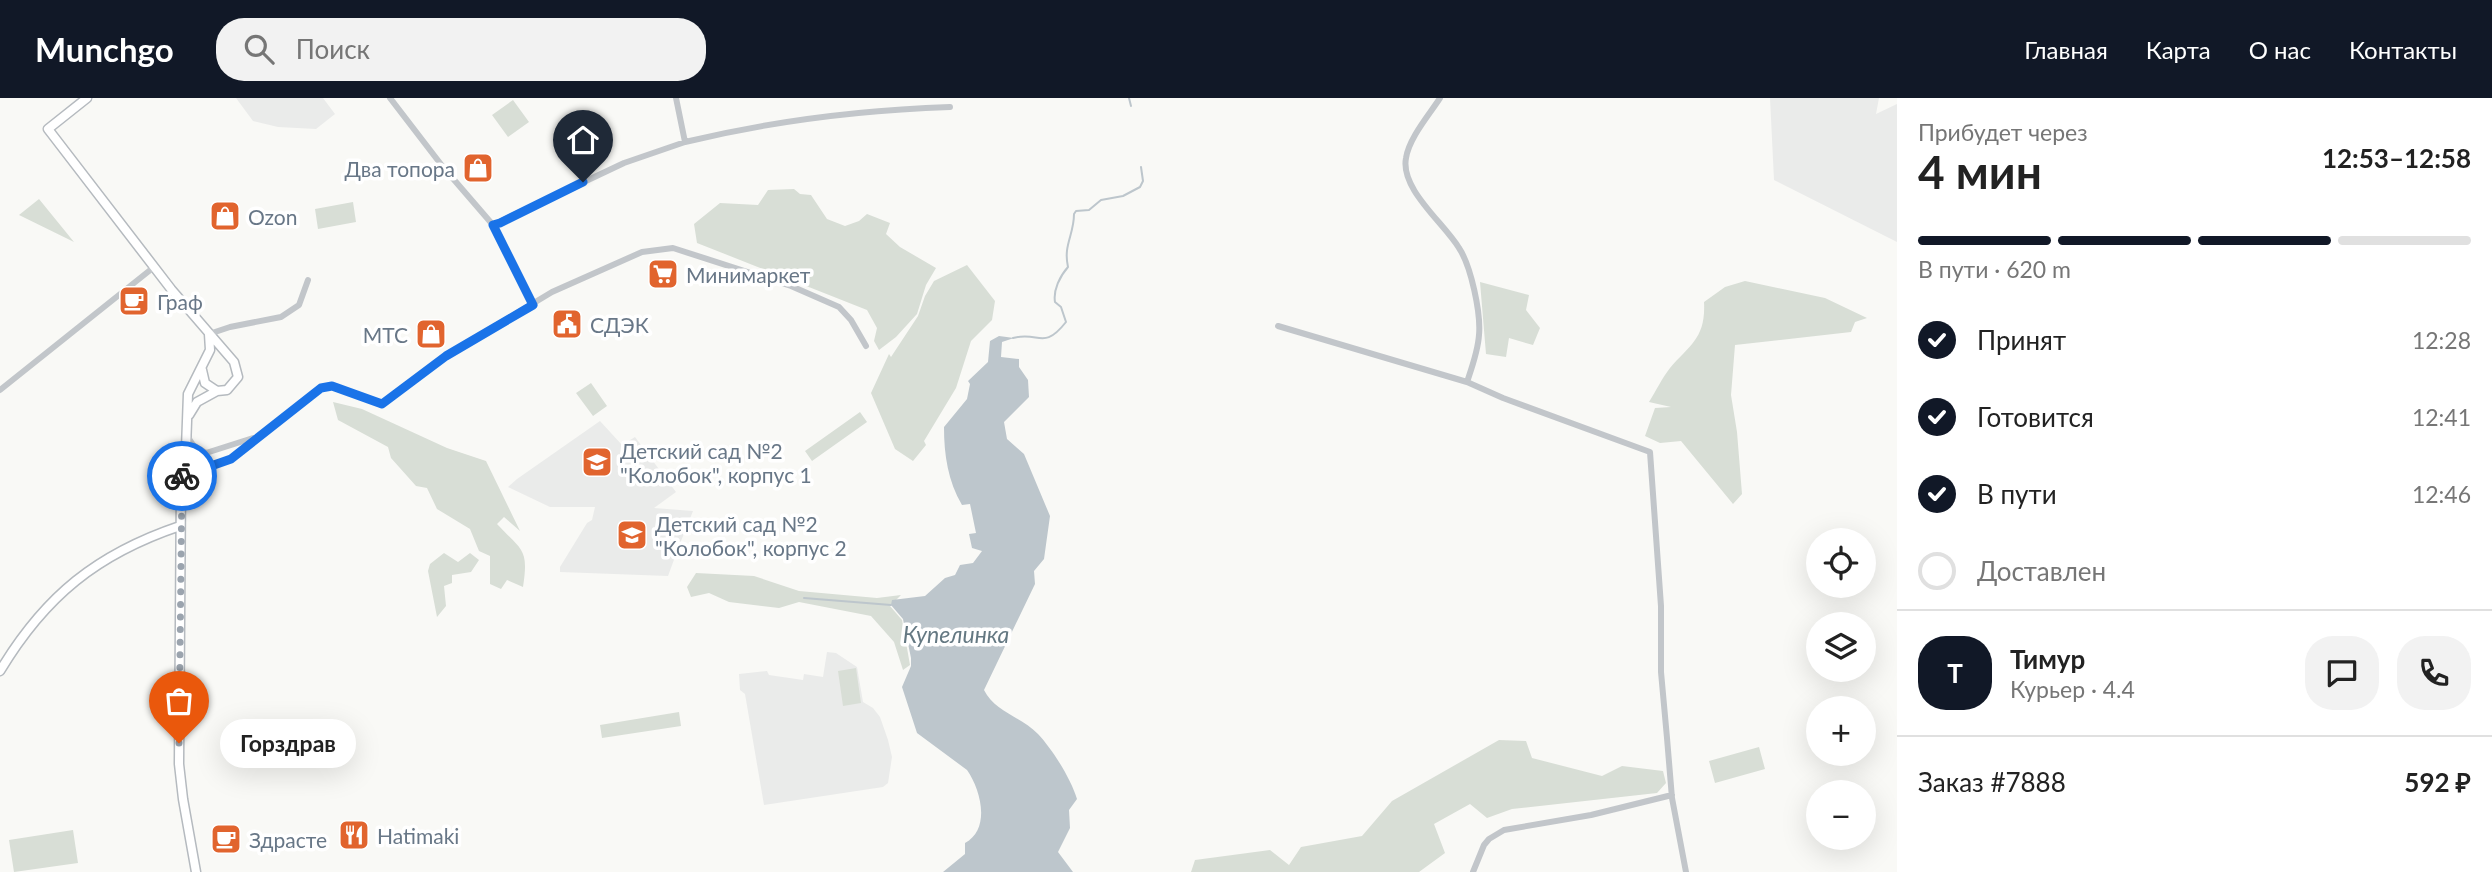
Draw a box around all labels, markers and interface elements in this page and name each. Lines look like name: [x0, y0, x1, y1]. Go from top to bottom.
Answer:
search box: [216, 18, 706, 81]
text: Munchgo: [35, 29, 174, 69]
icon: search: [240, 30, 278, 68]
text: Поиск: [296, 33, 370, 65]
text: Главная: [2024, 35, 2108, 64]
text: Карта: [2146, 35, 2211, 64]
text: О нас: [2249, 35, 2311, 64]
text: Контакты: [2349, 35, 2457, 64]
pin: [553, 110, 613, 182]
text: Прибудет через: [1918, 118, 2088, 146]
icon: home: [564, 121, 602, 159]
text: 12:53–12:58: [2322, 142, 2471, 174]
text: 4 мин: [1918, 144, 2042, 199]
shop icon: Два топора: [461, 151, 495, 185]
place label: Два топора: [344, 156, 455, 181]
shop icon: Ozon: [208, 199, 242, 233]
place label: Ozon: [248, 204, 298, 229]
text: В пути · 620 m: [1918, 255, 2071, 283]
supermarket icon: Минимаркет: [646, 257, 680, 291]
place label: Минимаркет: [686, 262, 811, 287]
cafe icon: Граф: [117, 284, 151, 318]
place label: Граф: [157, 289, 203, 314]
public building icon: СДЭК: [550, 307, 584, 341]
place label: СДЭК: [590, 312, 649, 337]
shop icon: МТС: [414, 317, 448, 351]
icon: check: [1918, 321, 1956, 359]
place label: МТС: [363, 322, 408, 347]
text: Принят: [1977, 324, 2066, 356]
text: 12:28: [2412, 326, 2471, 354]
icon: check: [1918, 398, 1956, 436]
text: Готовится: [1977, 401, 2094, 433]
text: 12:41: [2412, 403, 2471, 431]
place label: Детский сад №2 "Колобок", корпус 1: [620, 438, 812, 487]
courier: [147, 441, 217, 511]
school or university icon: Детский сад №2 "Колобок", корпус 1: [580, 445, 614, 479]
icon: bike: [163, 457, 201, 495]
icon: check: [1918, 475, 1956, 513]
text: В пути: [1977, 478, 2057, 510]
text: 12:46: [2412, 480, 2471, 508]
place label: Детский сад №2 "Колобок", корпус 2: [655, 511, 847, 560]
school or university icon: Детский сад №2 "Колобок", корпус 2: [615, 518, 649, 552]
map controls: [1806, 528, 1876, 850]
button: locate: [1806, 528, 1876, 598]
text: Доставлен: [1977, 555, 2106, 587]
button: layers: [1806, 612, 1876, 682]
water label: Купелинка: [903, 620, 1009, 648]
button: chat: [2305, 636, 2379, 710]
button: phone: [2397, 636, 2471, 710]
text: Тимур: [2010, 643, 2085, 675]
text: Т: [1947, 657, 1963, 689]
pin: [149, 671, 209, 743]
text: Курьер · 4.4: [2010, 675, 2135, 703]
icon: bag: [160, 682, 198, 720]
button: +: [1806, 696, 1876, 766]
callout: Горздрав: [221, 718, 358, 768]
text: Горздрав: [240, 729, 336, 757]
text: Заказ #7888: [1918, 766, 2066, 798]
text: 592 ₽: [2404, 766, 2471, 798]
button: −: [1806, 780, 1876, 850]
restaurant icon: Hatimaki: [337, 818, 371, 852]
cafe icon: Здрасте: [209, 822, 243, 856]
place label: Hatimaki: [377, 823, 459, 848]
place label: Здрасте: [249, 827, 327, 852]

